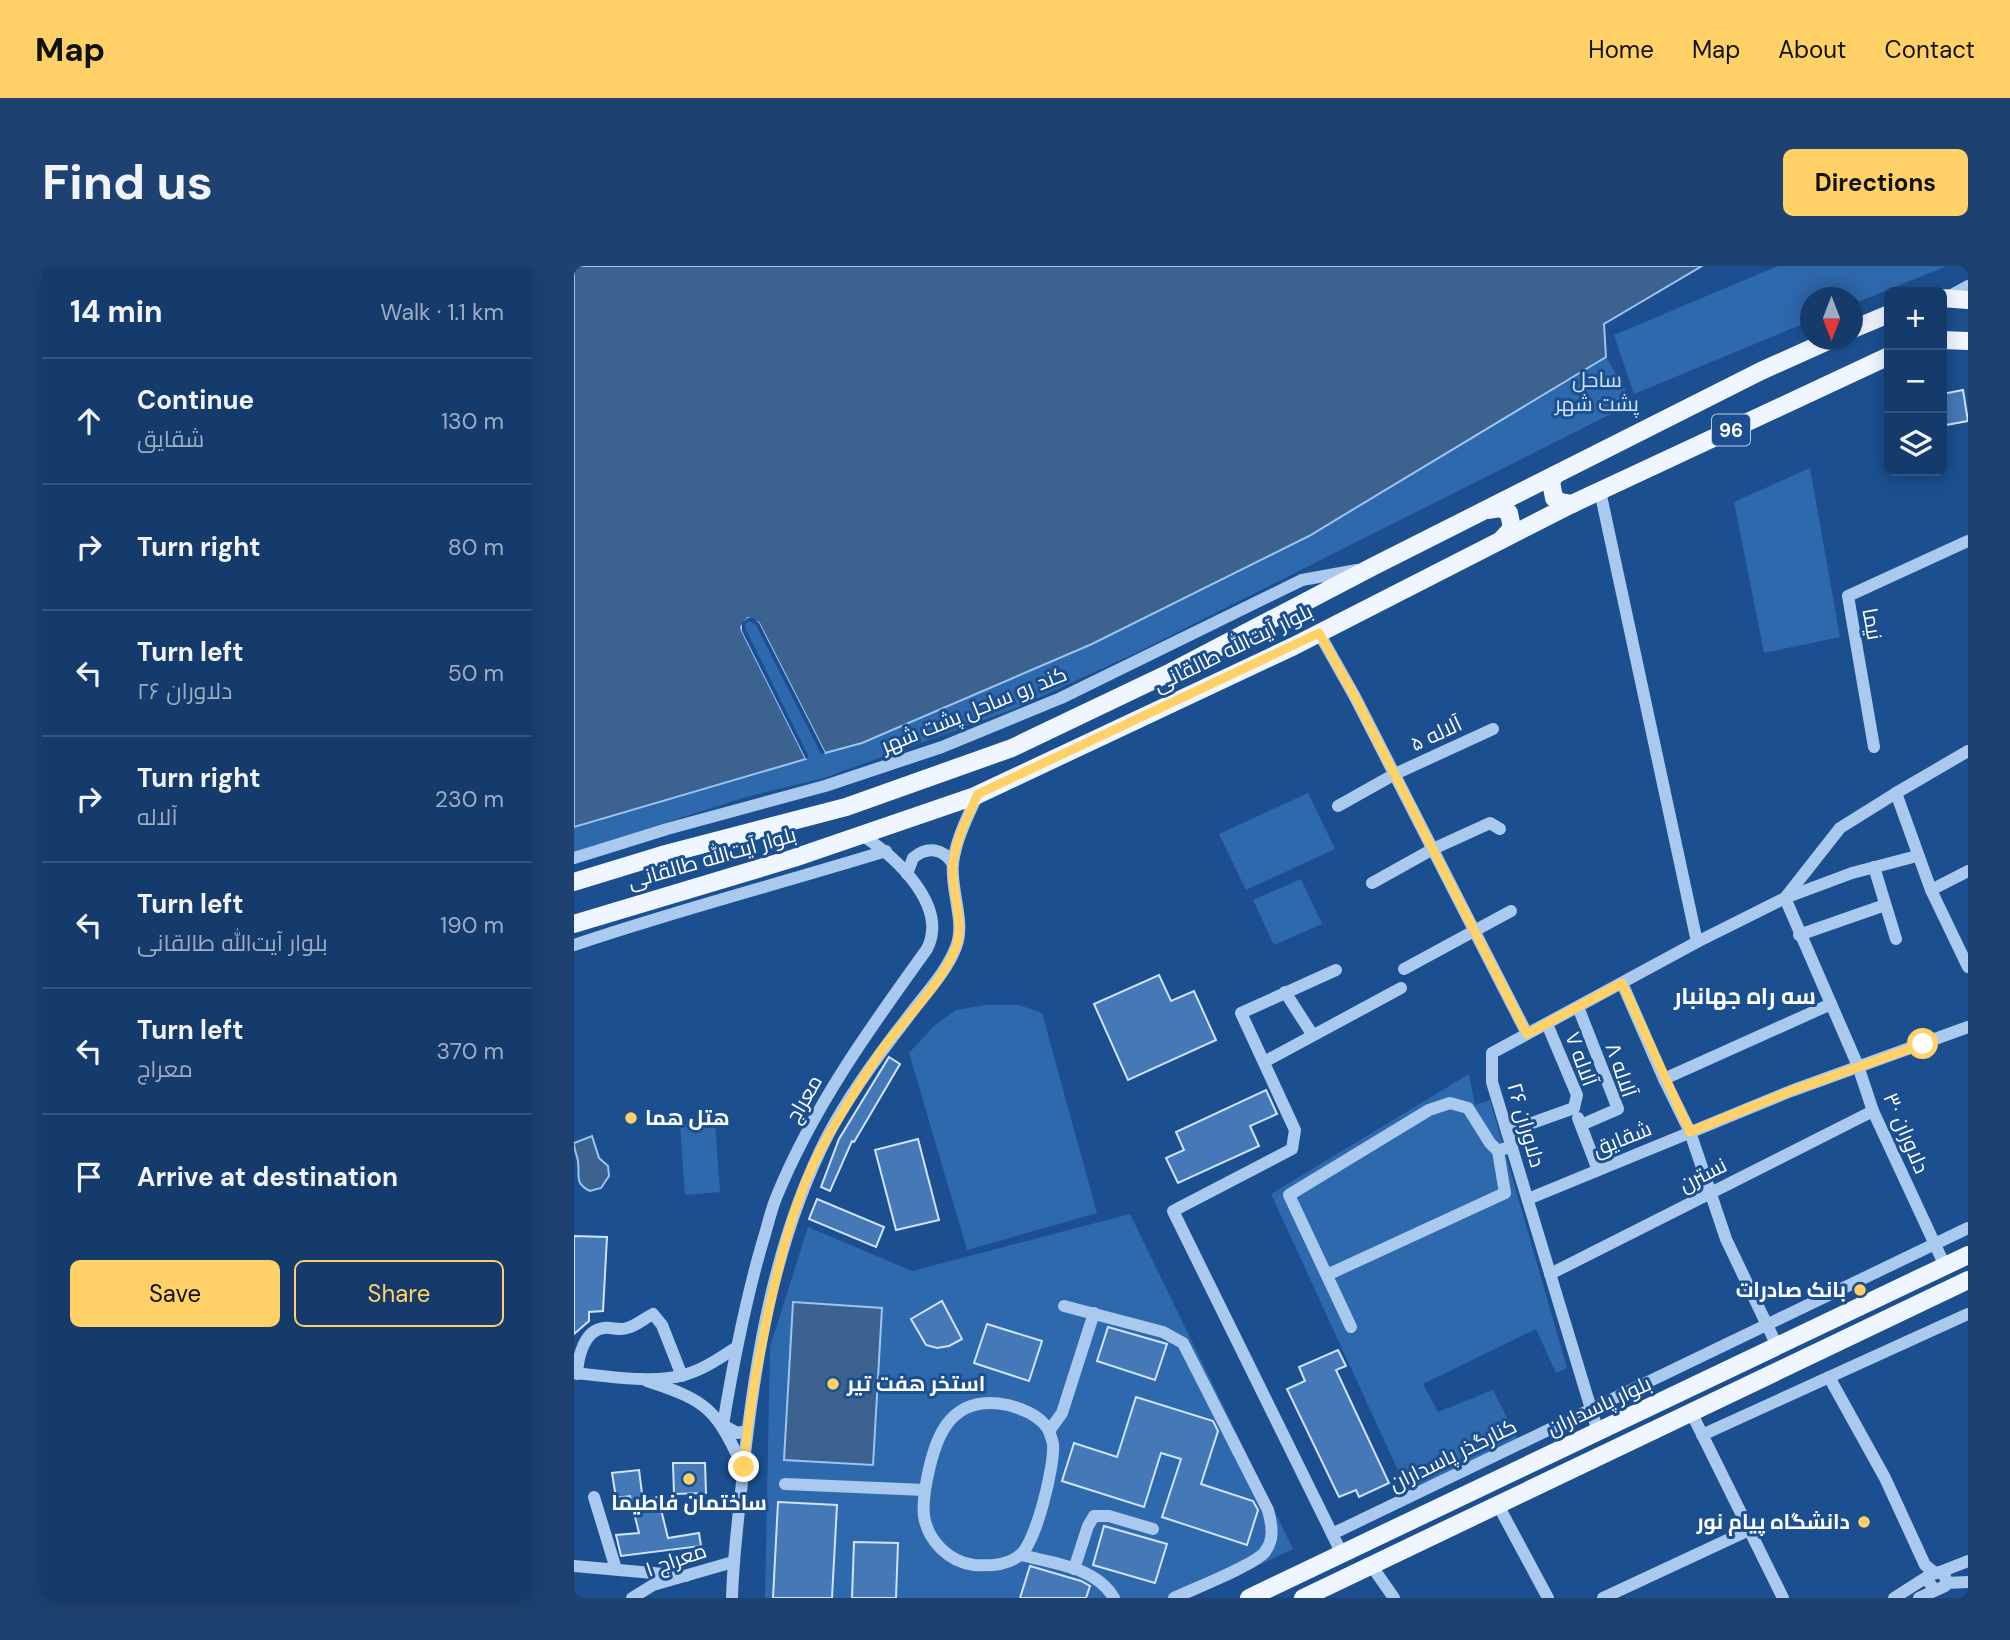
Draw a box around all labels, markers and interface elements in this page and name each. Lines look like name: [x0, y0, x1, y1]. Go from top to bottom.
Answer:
text: Map: [35, 28, 105, 71]
text: Home: [1588, 34, 1654, 65]
text: Map: [1692, 34, 1740, 65]
text: About: [1778, 34, 1847, 65]
text: Contact: [1885, 34, 1975, 65]
button: Directions: [1783, 149, 1968, 216]
text: Find us: [42, 150, 213, 214]
north arrow: [1800, 287, 1863, 350]
map controls: [1884, 287, 1947, 476]
button: +: [1884, 287, 1947, 350]
text: 14 min: [70, 292, 162, 331]
text: Walk · 1.1 km: [380, 297, 504, 327]
button: −: [1884, 350, 1947, 413]
park label: ساحل پشت شهر: [1554, 366, 1639, 418]
text: Continue: [137, 383, 254, 417]
icon: ahead: [70, 402, 108, 440]
text: 130 m: [441, 406, 504, 436]
button: layers: [1884, 413, 1947, 476]
road number: 96: [1712, 414, 1750, 446]
text: شقایق: [137, 424, 204, 454]
icon: right: [70, 528, 108, 566]
text: Turn right: [137, 530, 261, 564]
text: 80 m: [448, 532, 504, 562]
street label: بلوار آیت‌الله طالقانی: [1149, 597, 1317, 699]
street label: نیما: [1855, 606, 1889, 642]
text: Turn left: [137, 635, 244, 669]
icon: left: [70, 654, 108, 692]
text: 50 m: [448, 658, 504, 688]
street label: کند رو ساحل پشت شهر: [876, 660, 1071, 760]
text: دلاوران ۲۶: [137, 676, 232, 706]
street label: آلاله ۵: [1406, 710, 1467, 758]
text: Turn right: [137, 761, 261, 795]
icon: right: [70, 780, 108, 818]
text: 230 m: [435, 784, 504, 814]
text: آلاله: [137, 802, 178, 832]
street label: بلوار آیت‌الله طالقانی: [624, 821, 800, 895]
text: Turn left: [137, 887, 244, 921]
icon: left: [70, 906, 108, 944]
text: 190 m: [440, 910, 504, 940]
text: بلوار آیت‌الله طالقانی: [137, 928, 328, 958]
district label: سه راه جهانبار: [1673, 981, 1816, 1011]
text: Turn left: [137, 1013, 244, 1047]
street label: آلاله ۷: [1558, 1028, 1604, 1090]
route start: [1907, 1028, 1938, 1059]
icon: left: [70, 1032, 108, 1070]
text: 370 m: [436, 1036, 504, 1066]
street label: آلاله ۸: [1599, 1039, 1643, 1101]
text: معراج: [137, 1054, 193, 1084]
street label: معراج: [779, 1070, 829, 1128]
street label: دلاوران ۲۶: [1501, 1079, 1551, 1171]
street label: دلاوران ۳۰: [1876, 1088, 1936, 1178]
place label: هتل هما: [645, 1104, 730, 1132]
marker: هتل هما: [623, 1110, 639, 1126]
street label: شقایق: [1588, 1115, 1656, 1163]
street label: نسترن: [1674, 1151, 1732, 1199]
icon: arrive: [70, 1158, 108, 1196]
text: Arrive at destination: [137, 1160, 398, 1194]
button: Save: [70, 1260, 280, 1327]
button: Share: [294, 1260, 504, 1327]
place label: بانک صادرات: [1736, 1276, 1846, 1304]
marker: بانک صادرات: [1852, 1282, 1868, 1298]
place label: استخر هفت تیر: [846, 1370, 985, 1398]
street label: بلوار پاسداران: [1542, 1370, 1656, 1442]
marker: استخر هفت تیر: [825, 1376, 841, 1392]
street label: کنارگذر پاسداران: [1385, 1412, 1521, 1498]
route end: [728, 1451, 759, 1482]
marker: ساختمان فاطیما: [681, 1471, 697, 1487]
place label: ساختمان فاطیما: [611, 1489, 767, 1517]
place label: دانشگاه پیام نور: [1696, 1508, 1850, 1537]
marker: دانشگاه پیام نور: [1856, 1514, 1872, 1530]
street label: معراج ۱: [642, 1536, 710, 1584]

